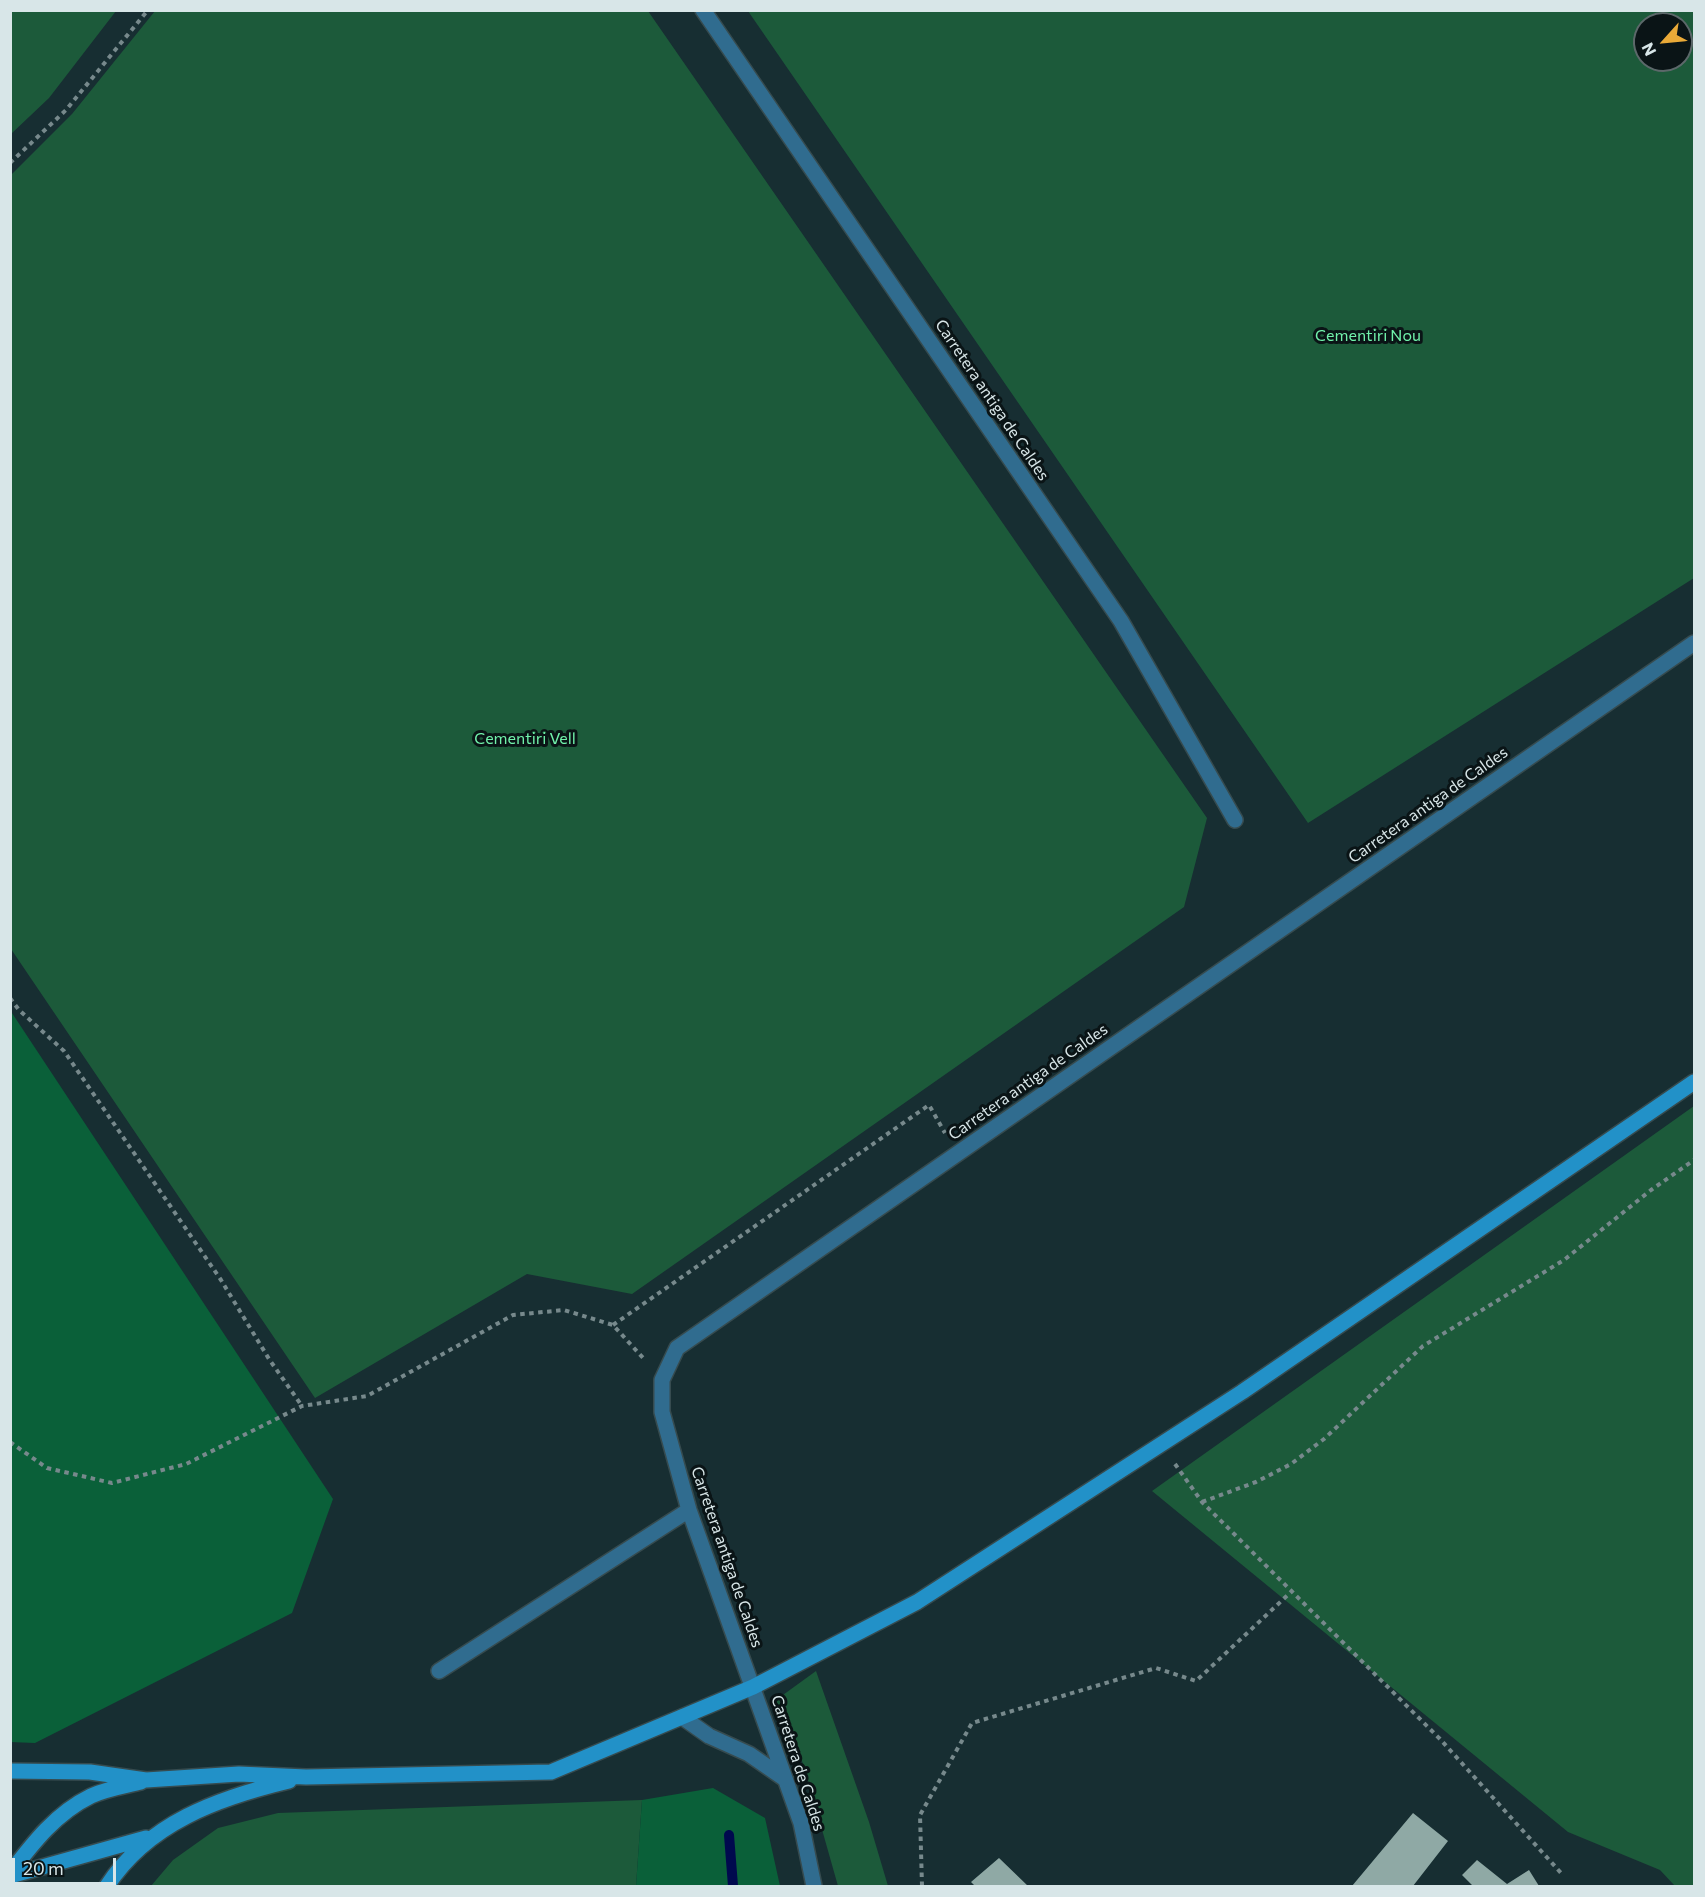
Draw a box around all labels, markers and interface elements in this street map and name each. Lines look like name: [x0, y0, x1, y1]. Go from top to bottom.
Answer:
north arrow: [1633, 12, 1693, 72]
text: N: [1637, 40, 1659, 59]
street label: Carretera antiga de Caldes: [931, 316, 1053, 484]
park label: Cementiri Nou: [1315, 326, 1421, 346]
park label: Cementiri Vell: [474, 729, 576, 749]
street label: Carretera antiga de Caldes: [1345, 743, 1511, 867]
street label: Carretera antiga de Caldes: [945, 1020, 1111, 1144]
street label: Carretera antiga de Caldes: [687, 1464, 767, 1650]
street label: Carretera de Caldes: [767, 1693, 829, 1833]
scale bar: [15, 1846, 118, 1884]
text: 20 m: [23, 1857, 64, 1879]

